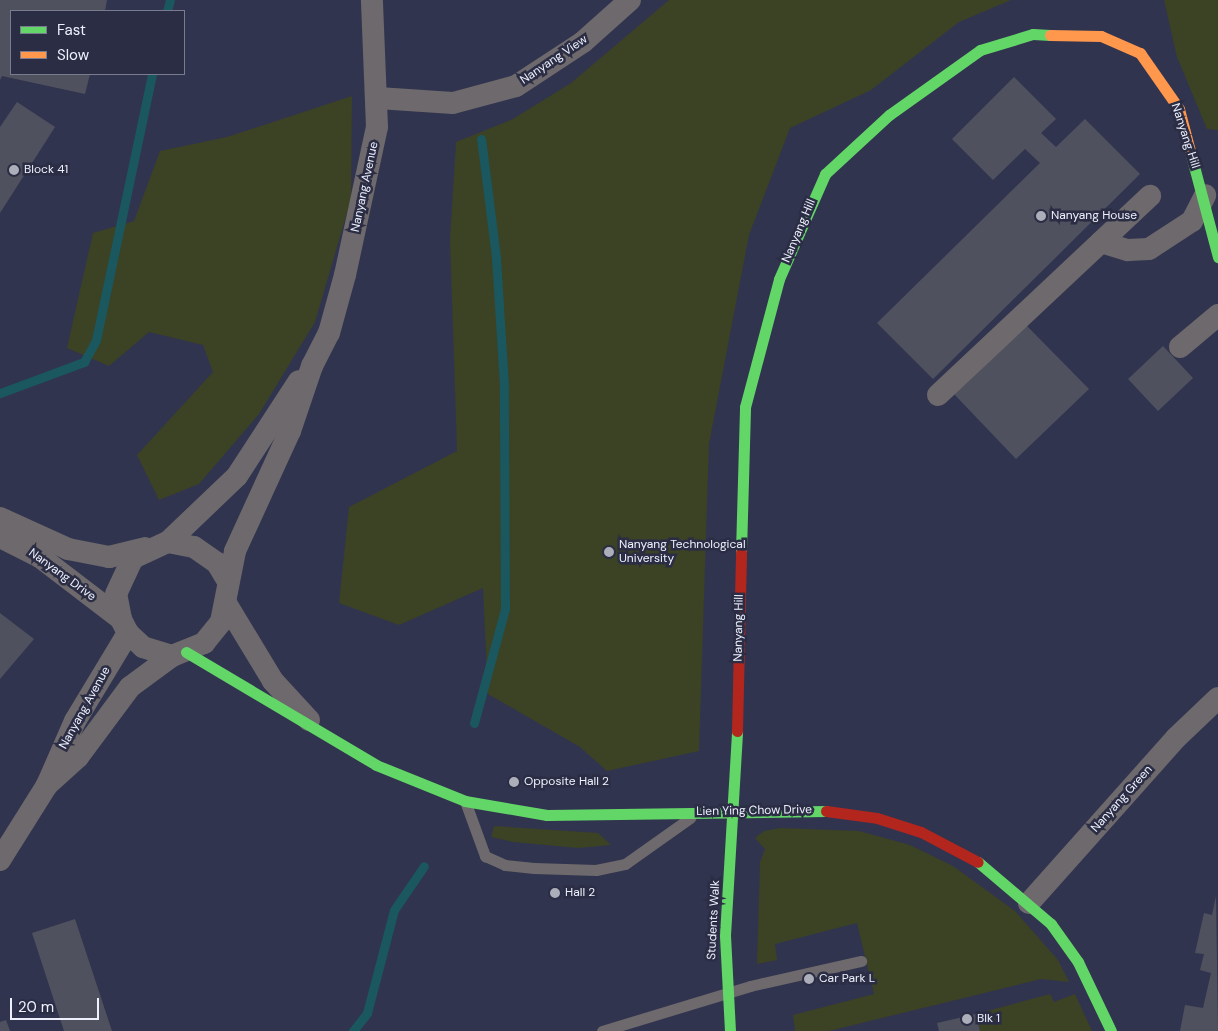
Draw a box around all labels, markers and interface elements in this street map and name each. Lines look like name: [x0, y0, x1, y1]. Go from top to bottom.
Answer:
legend: [10, 10, 185, 75]
text: Fast: [57, 20, 86, 40]
street label: Nanyang View: [518, 32, 590, 88]
text: Slow: [57, 45, 89, 65]
street label: Nanyang Hill: [1168, 102, 1202, 170]
street label: Nanyang Avenue: [348, 141, 382, 233]
place label: Block 41: [24, 163, 68, 177]
marker: Block 41: [8, 164, 20, 176]
street label: Nanyang Hill: [779, 197, 819, 265]
place label: Nanyang House: [1051, 209, 1137, 223]
marker: Nanyang House: [1035, 210, 1047, 222]
place label: Nanyang Technological University: [619, 538, 746, 566]
street label: Nanyang Drive: [26, 546, 98, 604]
marker: Nanyang Technological University: [603, 546, 615, 558]
street label: Nanyang Hill: [731, 594, 747, 662]
street label: Nanyang Avenue: [56, 664, 114, 752]
street label: Nanyang Green: [1088, 763, 1156, 835]
place label: Opposite Hall 2: [524, 775, 609, 789]
marker: Opposite Hall 2: [508, 776, 520, 788]
street label: Lien Ying Chow Drive: [696, 803, 812, 819]
street label: Students Walk: [705, 880, 723, 960]
place label: Hall 2: [565, 886, 595, 900]
marker: Hall 2: [549, 887, 561, 899]
place label: Car Park L: [819, 972, 875, 986]
marker: Car Park L: [803, 973, 815, 985]
scale bar: [12, 988, 101, 1020]
text: 20 m: [18, 997, 54, 1017]
place label: Blk 1: [977, 1012, 1000, 1026]
marker: Blk 1: [961, 1013, 973, 1025]

